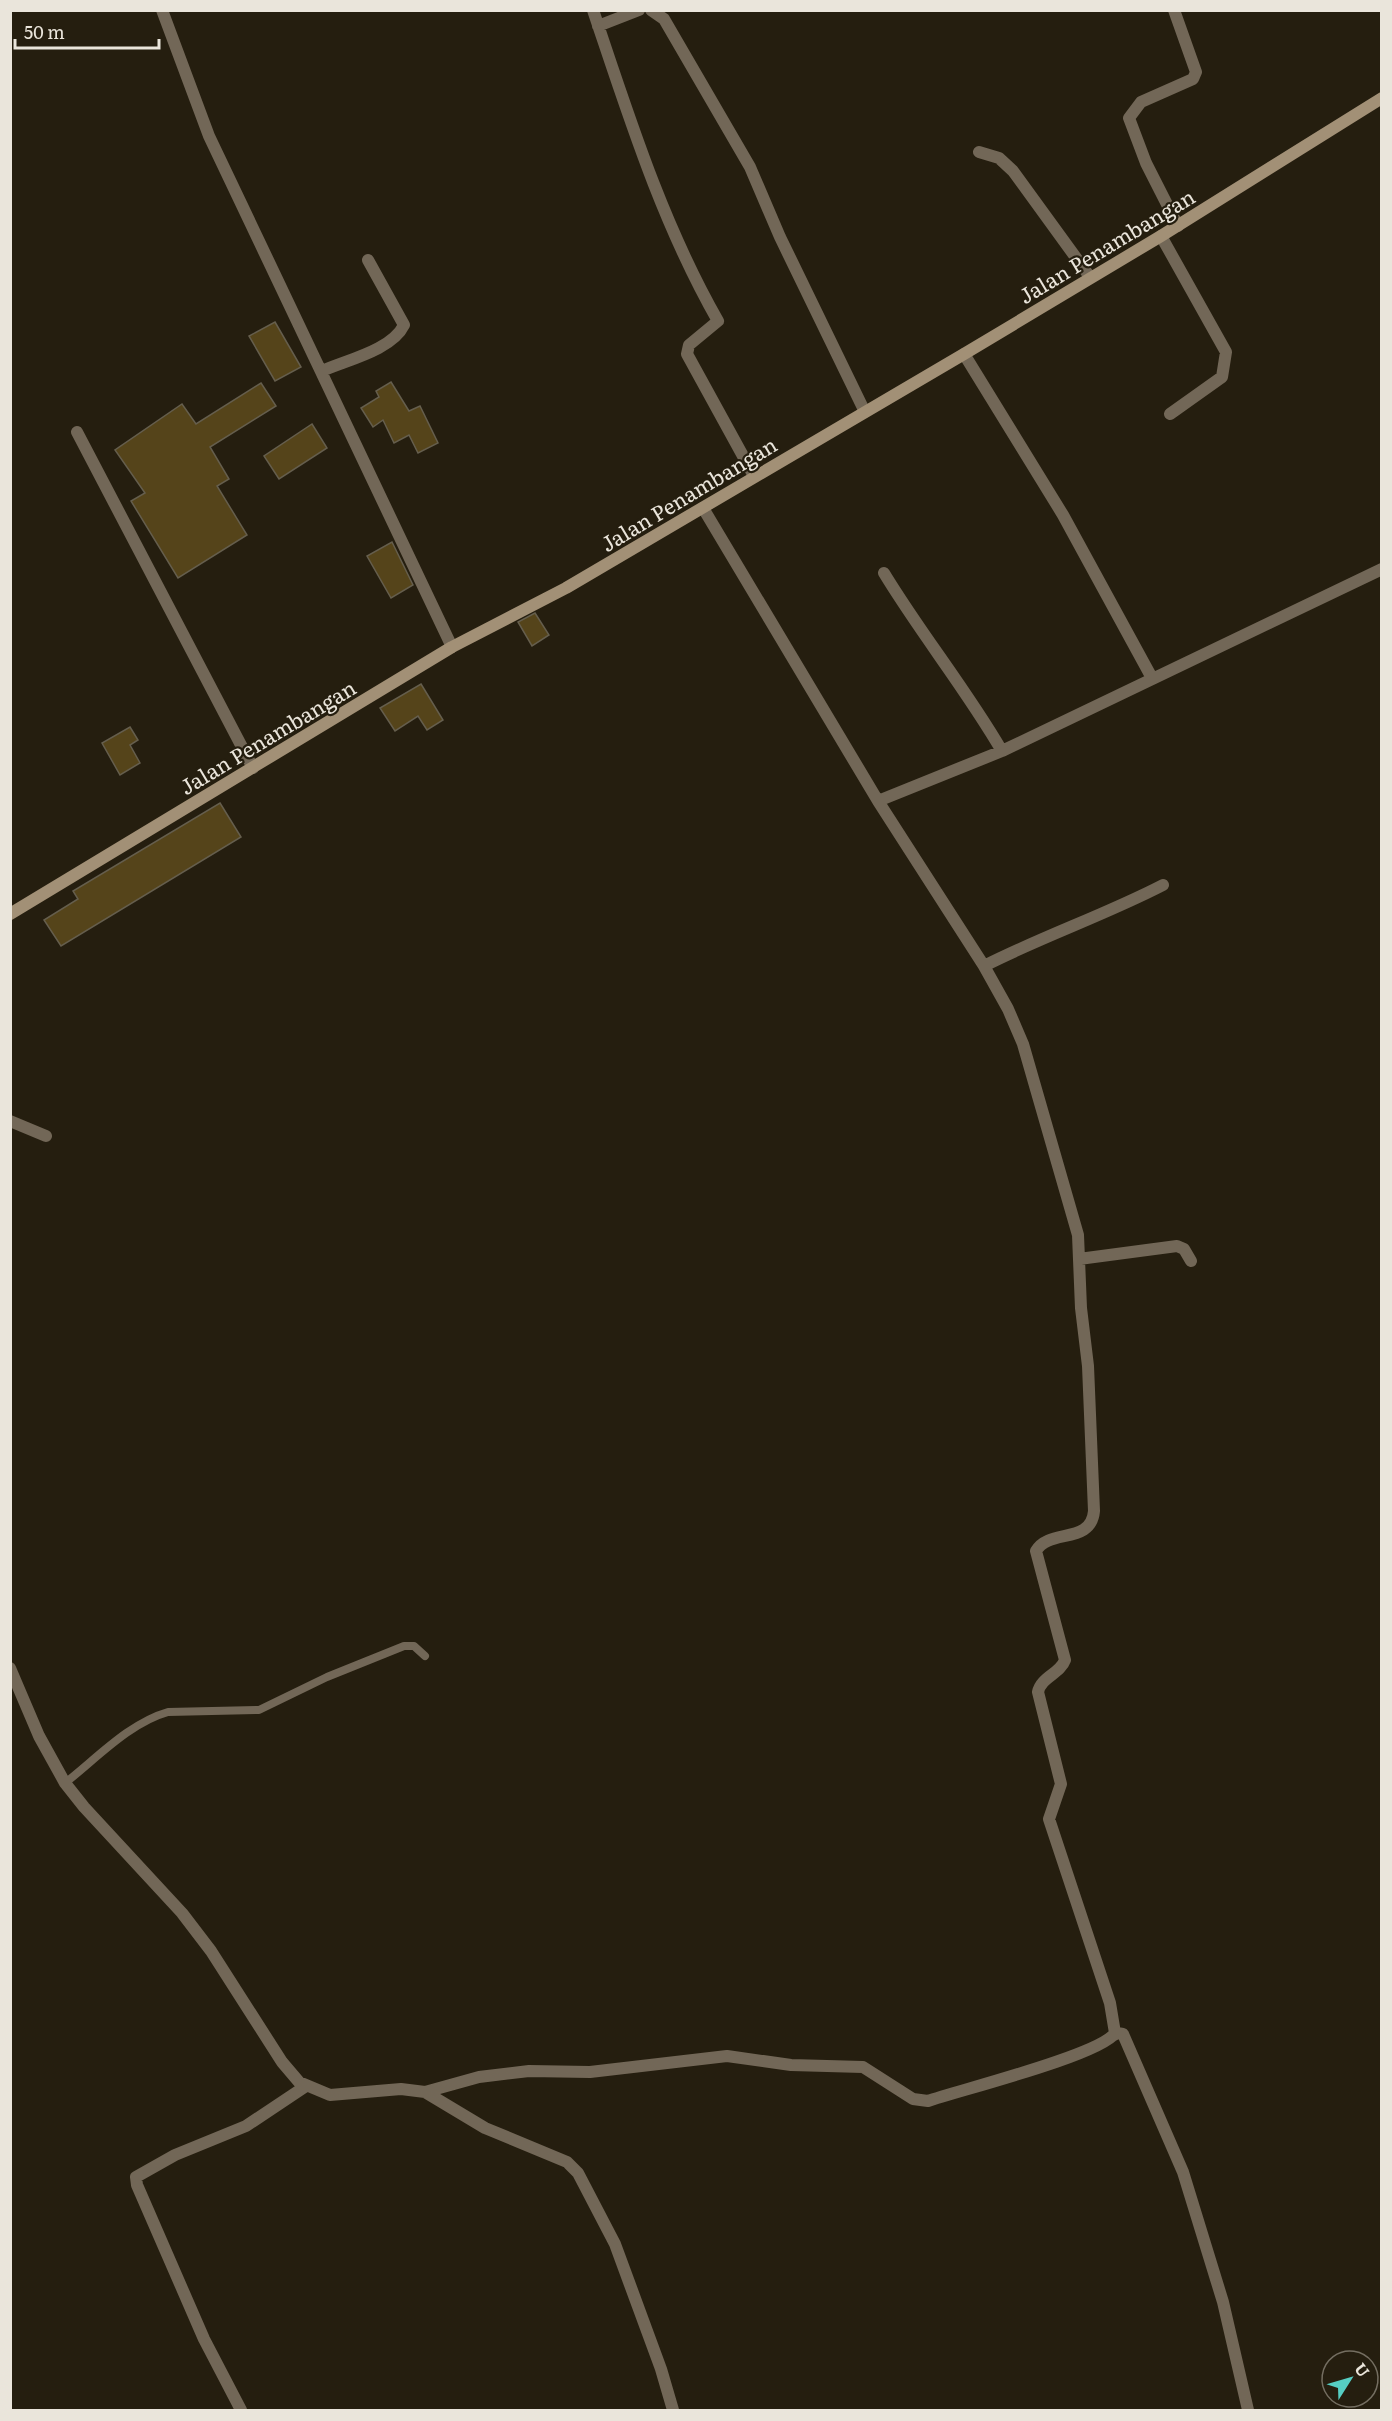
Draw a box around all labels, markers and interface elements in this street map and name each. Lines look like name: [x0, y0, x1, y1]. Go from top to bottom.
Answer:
scale bar: [15, 12, 159, 50]
text: 50 m: [24, 18, 65, 45]
street label: Jalan Penambangan: [1012, 180, 1200, 310]
street label: Jalan Penambangan: [594, 428, 782, 558]
street label: Jalan Penambangan: [173, 671, 361, 801]
north arrow: [1320, 2349, 1380, 2409]
text: U: [1349, 2357, 1376, 2382]

